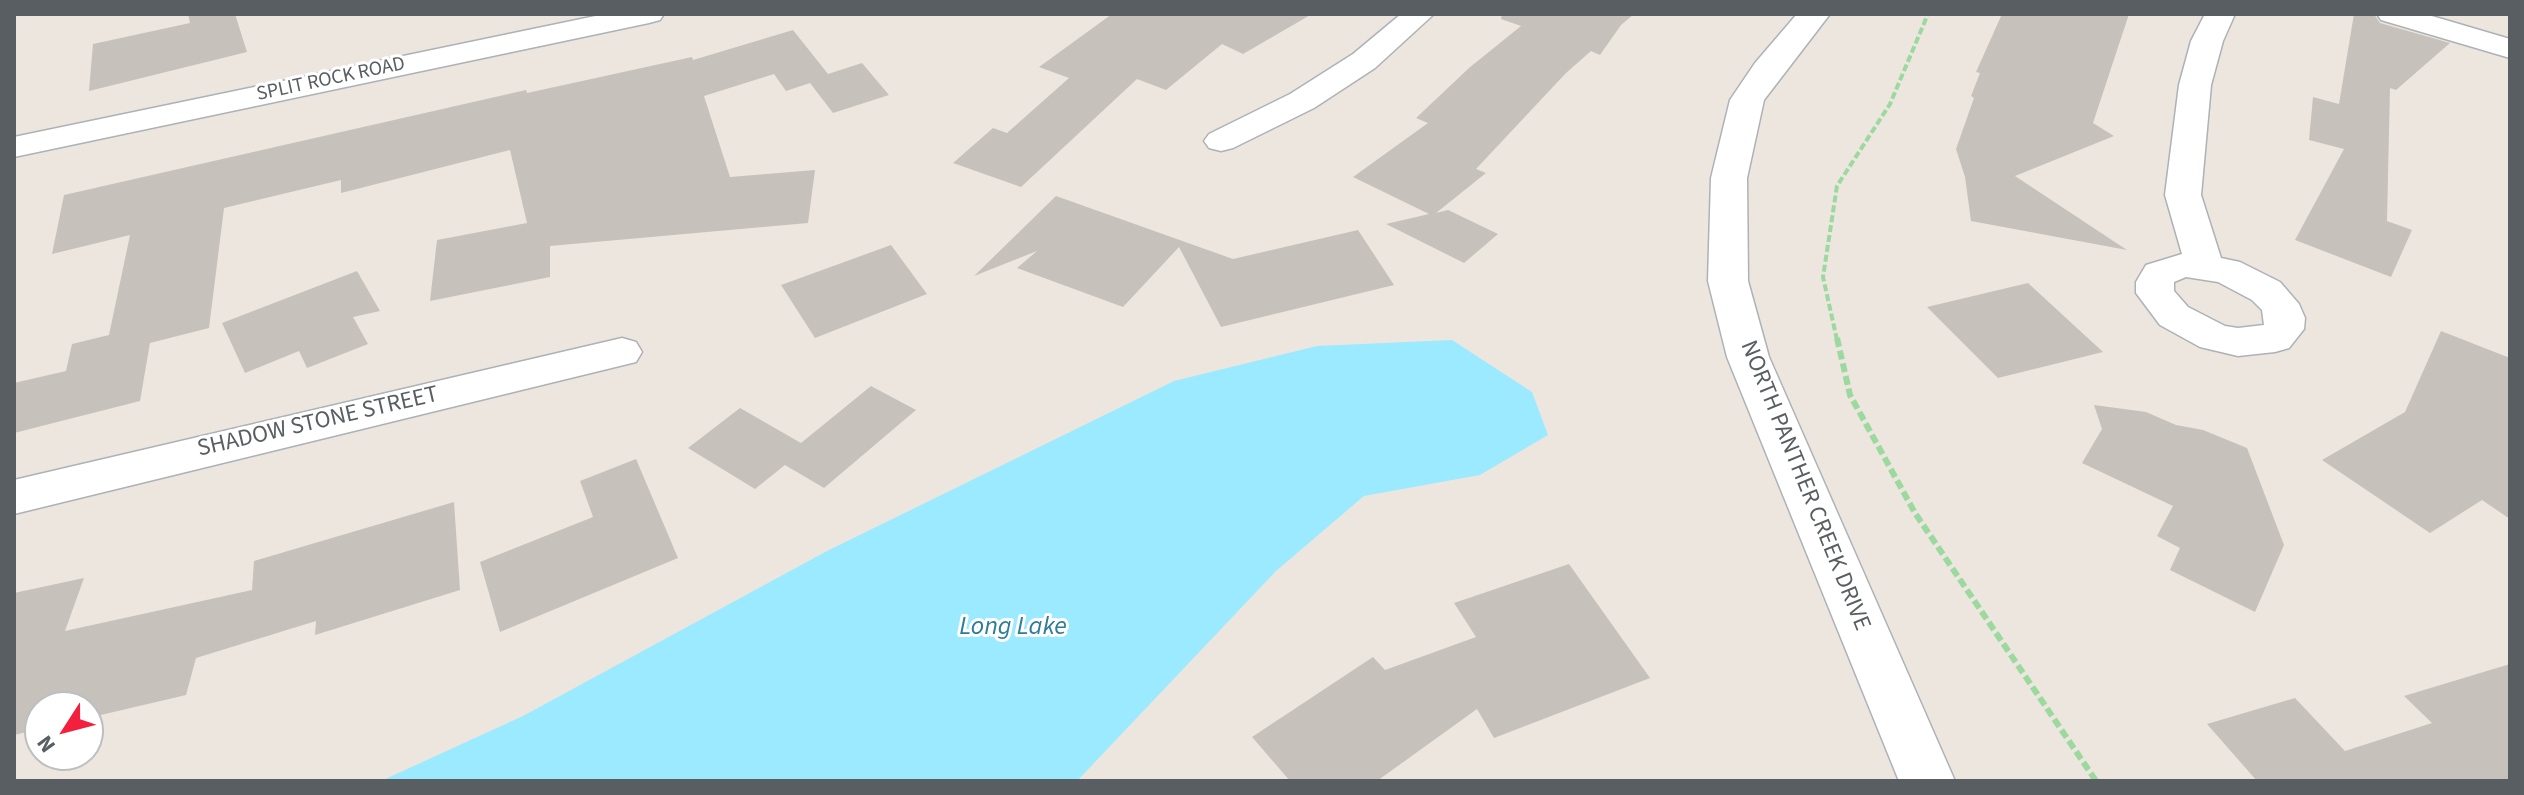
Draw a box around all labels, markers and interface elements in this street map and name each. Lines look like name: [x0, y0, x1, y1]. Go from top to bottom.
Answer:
street label: SPLIT ROCK ROAD: [255, 53, 407, 107]
street label: NORTH PANTHER CREEK DRIVE: [1733, 337, 1875, 635]
street label: SHADOW STONE STREET: [195, 381, 441, 465]
water label: Long Lake: [959, 612, 1067, 644]
north arrow: [24, 691, 104, 771]
text: N: [29, 729, 63, 759]

